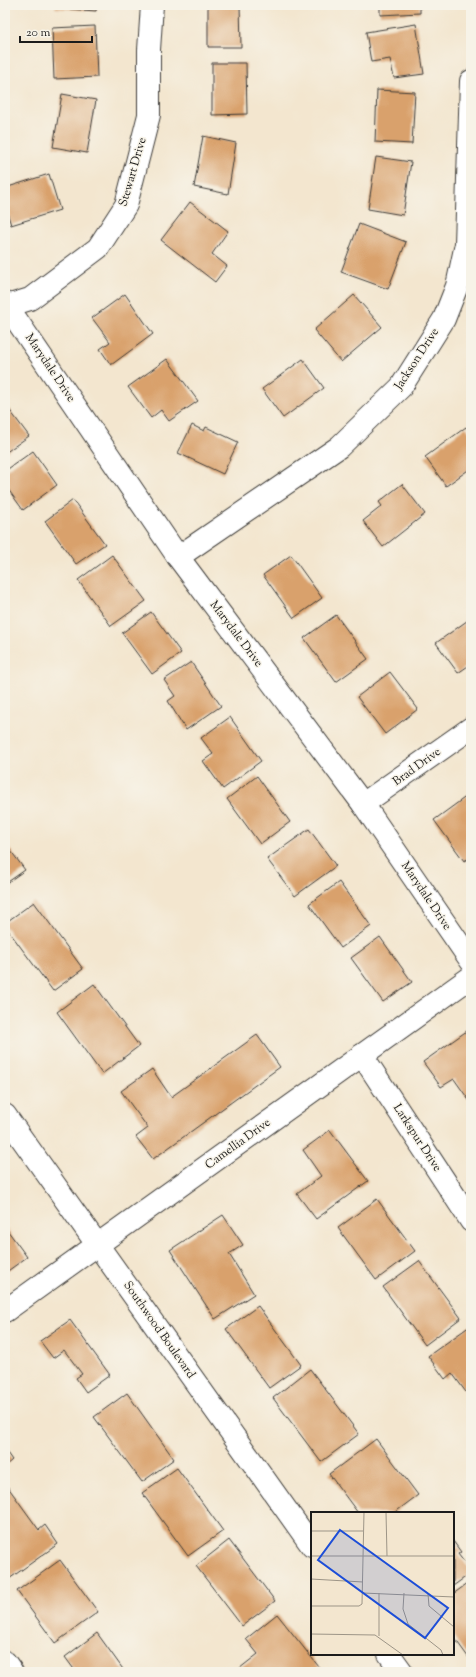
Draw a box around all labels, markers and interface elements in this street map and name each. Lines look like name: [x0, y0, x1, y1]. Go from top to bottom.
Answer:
scale bar: [20, 18, 92, 44]
text: 20 m: [26, 24, 51, 42]
street label: Stewart Drive: [115, 135, 152, 209]
street label: Jackson Drive: [390, 324, 444, 394]
street label: Marydale Drive: [20, 330, 80, 406]
street label: Marydale Drive: [205, 597, 267, 671]
street label: Brad Drive: [389, 743, 445, 791]
street label: Marydale Drive: [396, 858, 456, 934]
street label: Larkspur Drive: [388, 1100, 446, 1176]
street label: Camellia Drive: [201, 1114, 275, 1174]
street label: Southwood Boulevard: [119, 1278, 200, 1383]
inset map: [311, 1512, 454, 1655]

